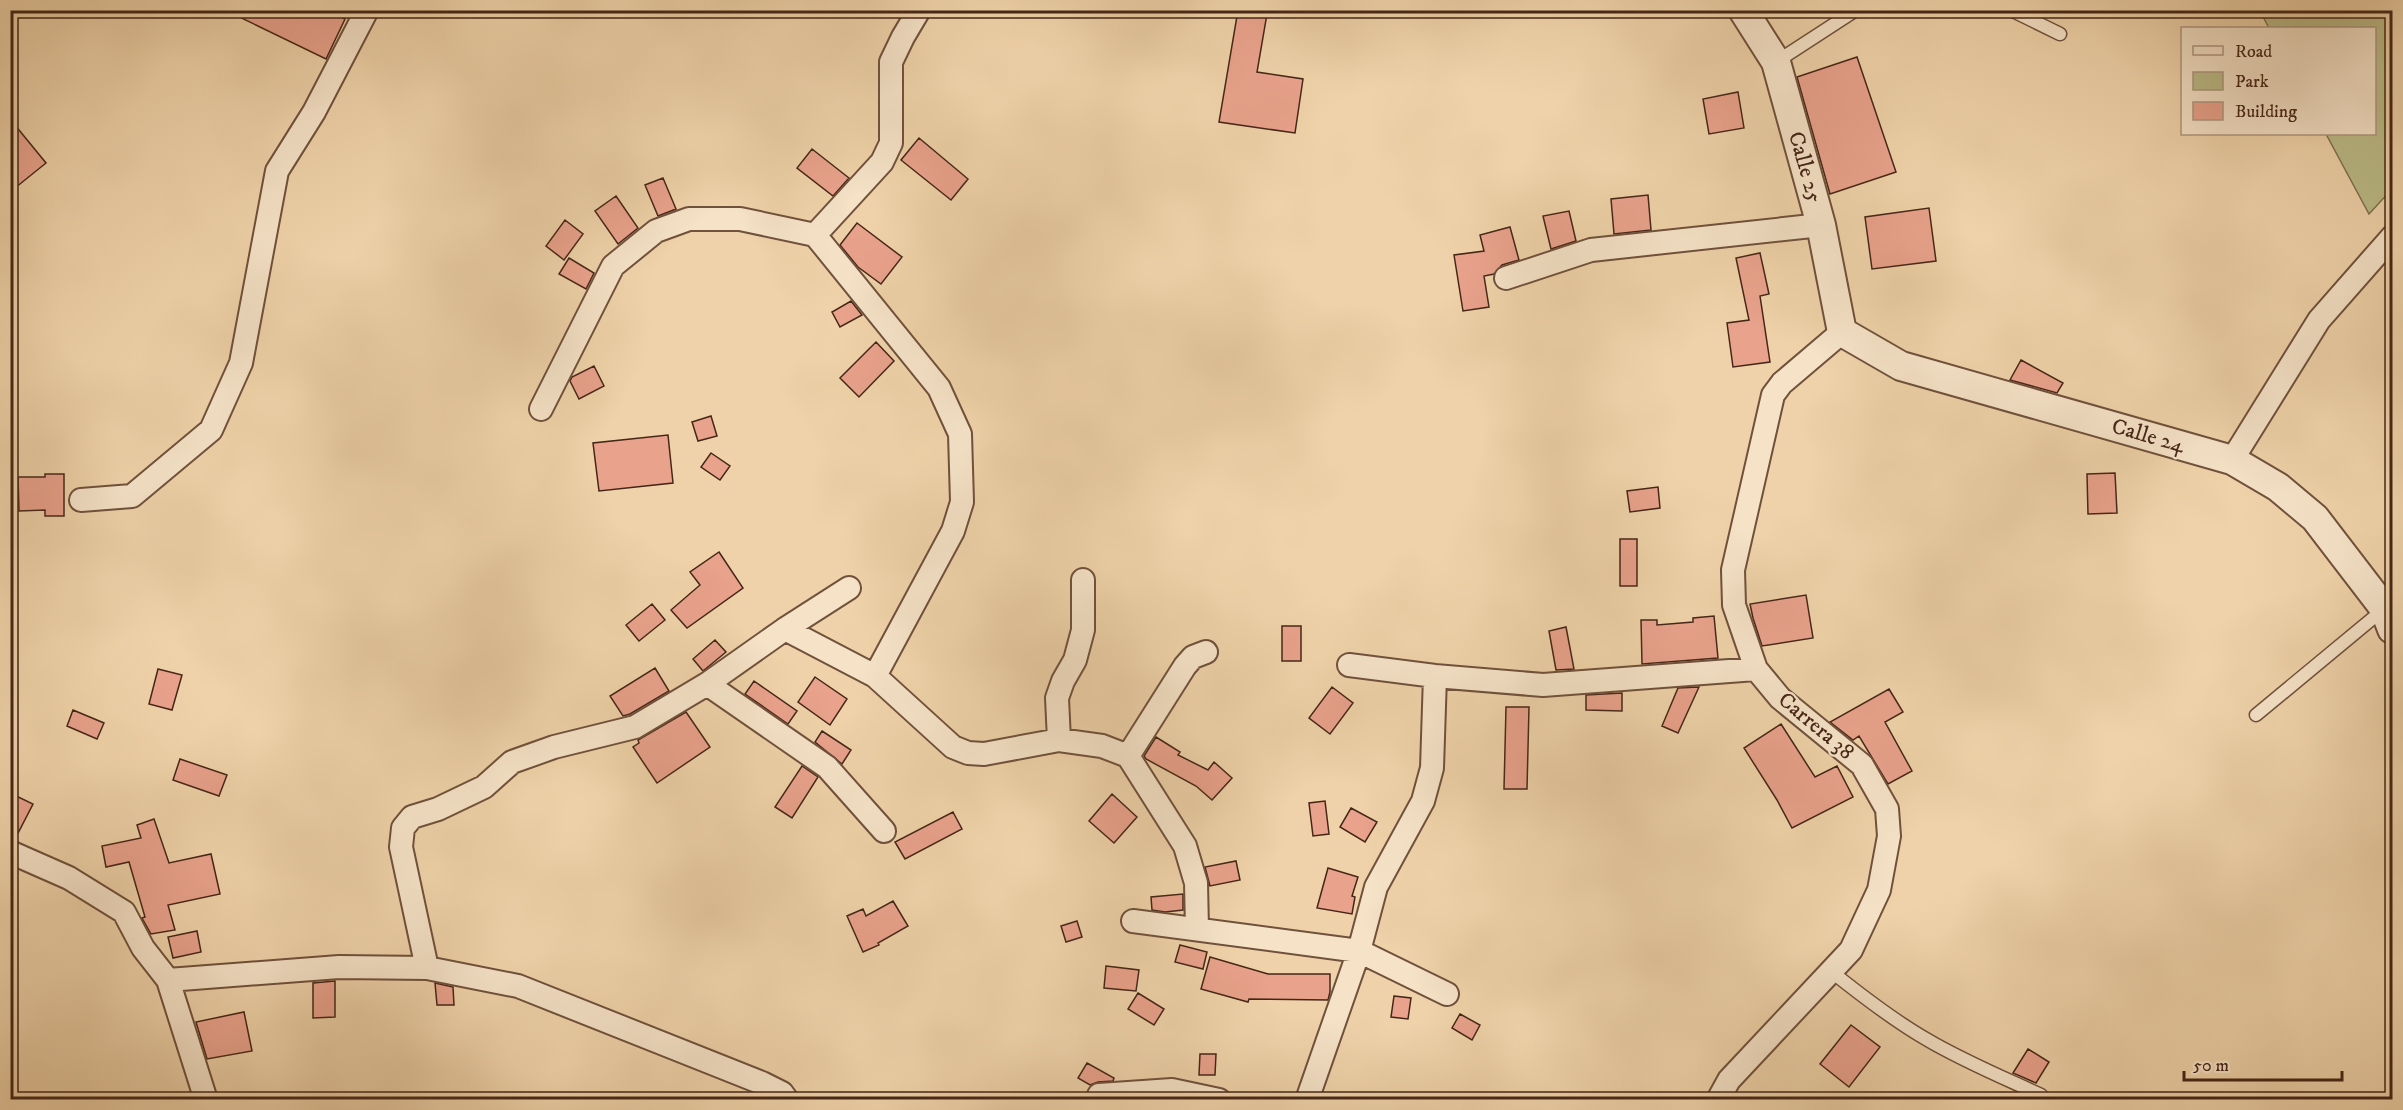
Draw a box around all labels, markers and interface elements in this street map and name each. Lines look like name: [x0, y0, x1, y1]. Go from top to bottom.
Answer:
legend: [2181, 27, 2376, 135]
text: Road: [2235, 41, 2272, 63]
text: Park: [2235, 71, 2269, 93]
text: Building: [2235, 101, 2297, 123]
street label: Calle 25: [1782, 128, 1828, 206]
street label: Calle 24: [2109, 413, 2189, 460]
street label: Carrera 38: [1772, 686, 1860, 766]
scale bar: [2184, 1044, 2342, 1082]
text: 50 m: [2193, 1055, 2229, 1077]

